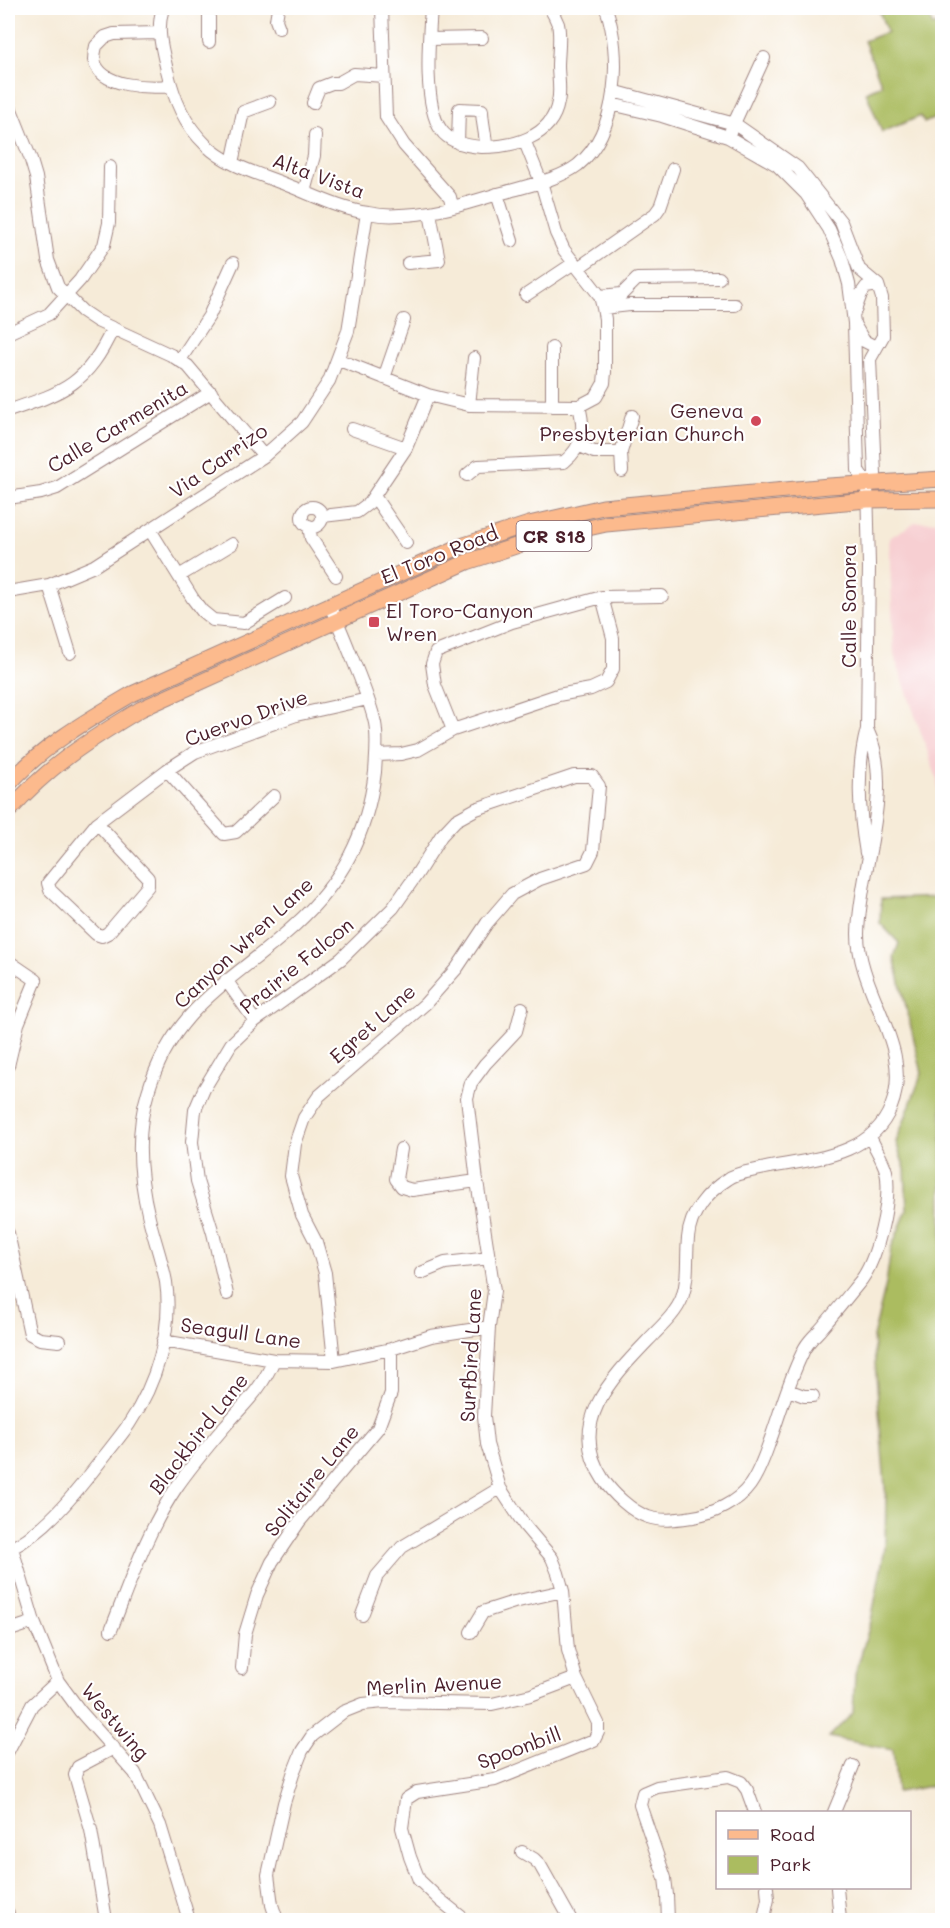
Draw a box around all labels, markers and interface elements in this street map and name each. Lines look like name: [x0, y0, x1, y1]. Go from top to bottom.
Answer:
street label: Alta Vista: [269, 146, 369, 204]
street label: Calle Carmenita: [42, 374, 192, 478]
place label: Geneva Presbyterian Church: [540, 397, 744, 446]
marker: Geneva Presbyterian Church: [749, 414, 763, 428]
street label: Via Carrizo: [164, 417, 272, 503]
street label: El Toro Road: [377, 519, 501, 589]
road number: CR S18: [516, 521, 592, 551]
street label: Calle Sonora: [835, 544, 861, 668]
place label: El Toro-Canyon Wren: [386, 597, 533, 646]
marker: El Toro-Canyon Wren: [367, 615, 381, 629]
street label: Cuervo Drive: [181, 683, 311, 751]
street label: Canyon Wren Lane: [168, 871, 318, 1013]
street label: Prairie Falcon: [234, 911, 358, 1019]
street label: Egret Lane: [323, 977, 421, 1069]
street label: Surfbird Lane: [453, 1287, 487, 1423]
street label: Seagull Lane: [179, 1311, 303, 1353]
street label: Blackbird Lane: [143, 1367, 253, 1499]
street label: Solitaire Lane: [258, 1419, 364, 1541]
street label: Merlin Avenue: [365, 1667, 503, 1701]
street label: Westwing: [76, 1677, 156, 1765]
street label: Spoonbill: [474, 1720, 564, 1774]
legend: [716, 1811, 911, 1889]
text: Road: [770, 1822, 815, 1846]
text: Park: [770, 1852, 811, 1876]

